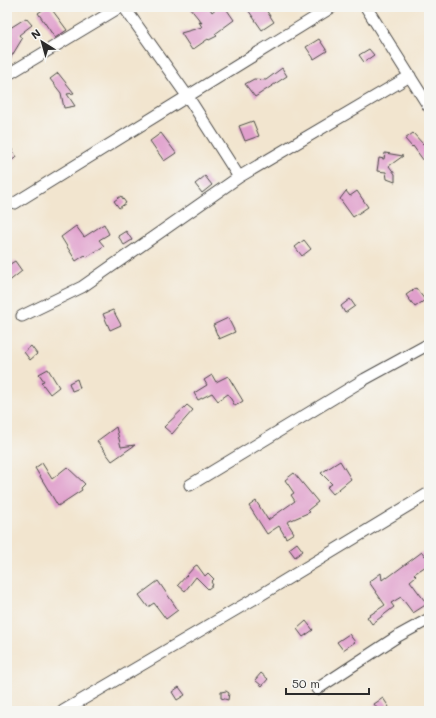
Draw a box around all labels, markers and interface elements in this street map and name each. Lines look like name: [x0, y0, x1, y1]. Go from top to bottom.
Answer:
north arrow: [22, 22, 62, 62]
text: N: [28, 25, 44, 42]
scale bar: [286, 670, 369, 696]
text: 50 m: [292, 675, 320, 691]

